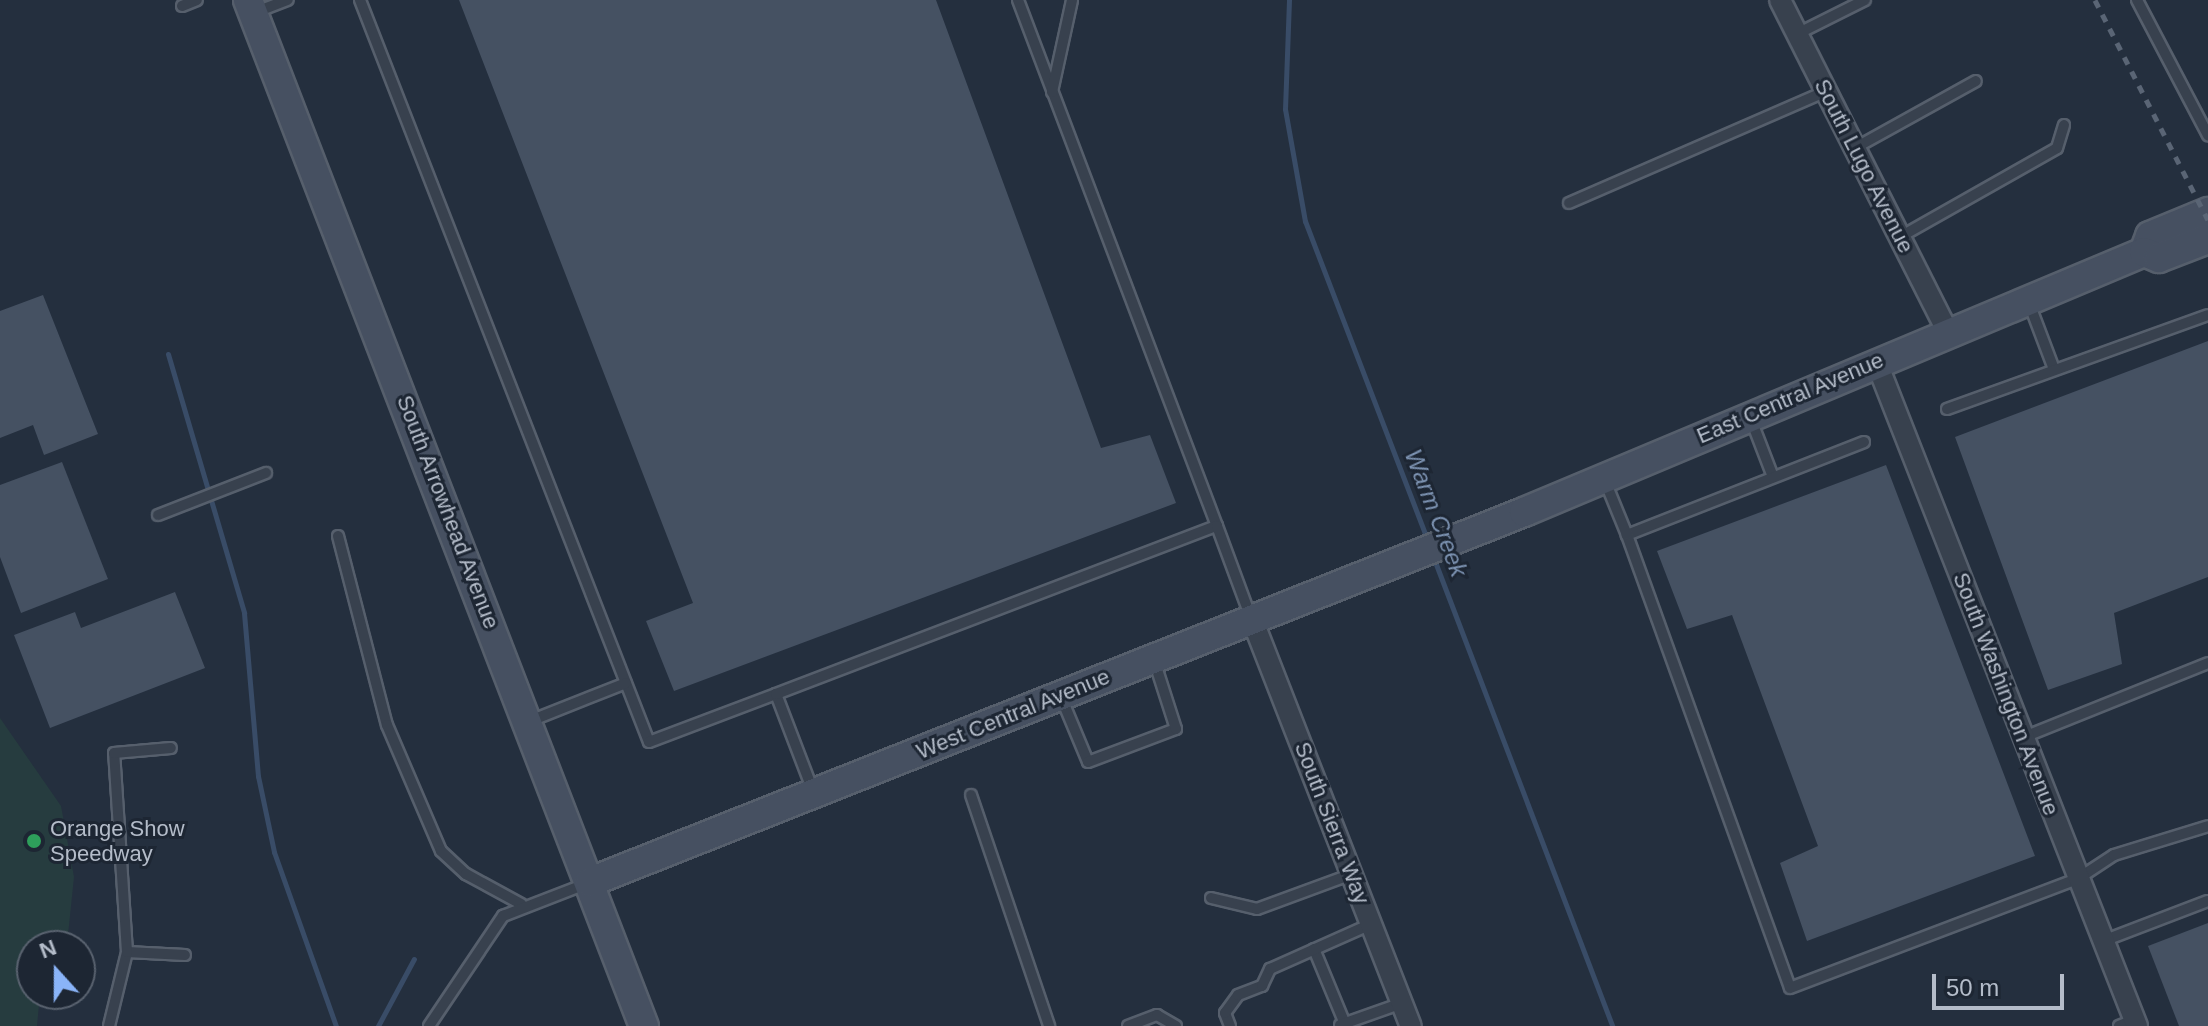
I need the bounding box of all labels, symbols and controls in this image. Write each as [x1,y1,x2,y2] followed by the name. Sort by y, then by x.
[1808,74,1920,258] street label: South Lugo Avenue
[1692,347,1888,449] street label: East Central Avenue
[391,390,505,634] street label: South Arrowhead Avenue
[1399,445,1473,581] water label: Warm Creek
[1947,568,2065,820] street label: South Washington Avenue
[912,663,1114,765] street label: West Central Avenue
[1289,738,1375,908] street label: South Sierra Way
[50,815,185,866] place label: Orange Show Speedway
[25,832,43,850] marker: Orange Show Speedway
[16,930,96,1010] north arrow
[36,934,60,964] text: N
[1936,958,2068,1008] scale bar
[1946,974,1999,1001] text: 50 m

